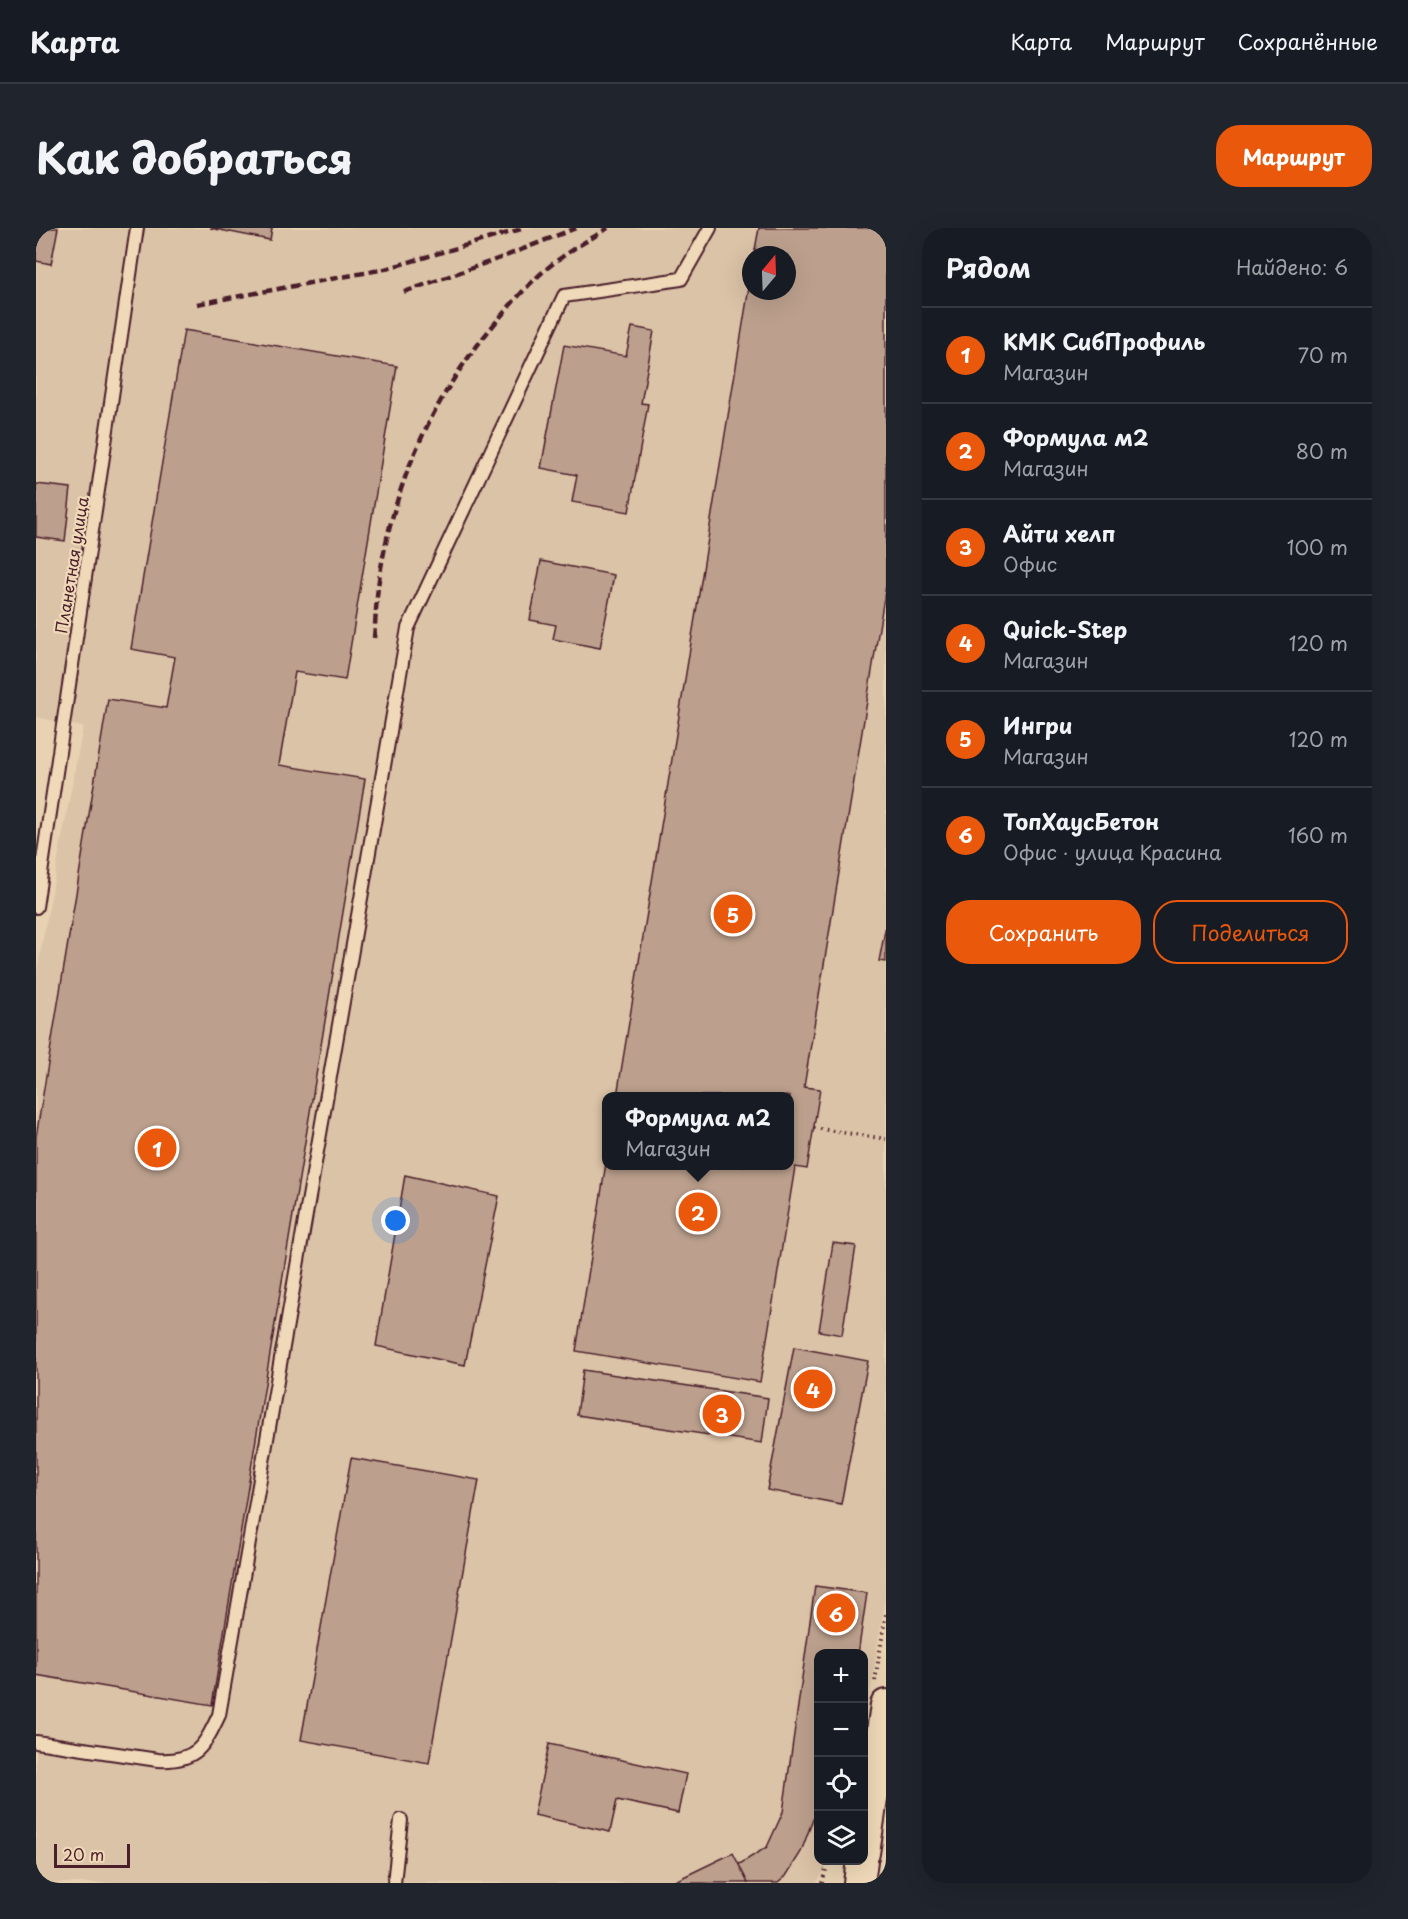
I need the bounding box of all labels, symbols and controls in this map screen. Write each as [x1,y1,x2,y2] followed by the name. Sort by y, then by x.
[30,20,120,63] text: Карта
[1011,25,1072,57] text: Карта
[1105,25,1205,57] text: Маршрут
[1238,25,1378,57] text: Сохранённые
[36,125,353,188] text: Как добраться
[1216,125,1372,187] button: Маршрут
[742,246,796,300] north arrow
[946,248,1031,287] text: Рядом
[1236,252,1348,282] text: Найдено: 6
[1003,324,1205,357] text: КМК СибПрофиль
[961,340,970,370] text: 1
[1298,340,1348,370] text: 70 m
[1003,357,1089,387] text: Магазин
[1003,420,1148,453] text: Формула м2
[958,436,973,466] text: 2
[1296,436,1348,466] text: 80 m
[1003,453,1089,483] text: Магазин
[48,495,94,635] street label: Планетная улица
[1003,516,1116,549] text: Айти хелп
[959,532,972,562] text: 3
[1287,532,1348,562] text: 100 m
[1003,549,1057,579] text: Офис
[1003,612,1127,645] text: Quick-Step
[959,628,972,658] text: 4
[1289,628,1348,658] text: 120 m
[1003,645,1089,675] text: Магазин
[1003,708,1072,741] text: Ингри
[959,724,972,754] text: 5
[1289,724,1348,754] text: 120 m
[1003,741,1089,771] text: Магазин
[1003,804,1159,837] text: ТопХаусБетон
[958,820,973,850] text: 6
[1288,820,1348,850] text: 160 m
[1003,837,1222,867] text: Офис · улица Красина
[714,892,752,936] pin: 5
[946,900,1141,964] button: Сохранить
[1153,900,1348,964] button: Поделиться
[602,1092,794,1170] popup
[625,1100,771,1133] text: Формула м2
[138,1126,176,1170] pin: 1
[625,1133,711,1163] text: Магазин
[678,1190,718,1234] pin: 2
[381,1206,410,1235] your location
[794,1366,832,1412] pin: 4
[702,1392,742,1436] pin: 3
[816,1590,856,1636] pin: 6
[814,1649,868,1865] map controls
[814,1649,868,1703] button: +
[814,1703,868,1757] button: −
[814,1757,868,1811] button: locate
[814,1811,868,1865] button: layers
[54,1841,130,1868] scale bar
[63,1842,104,1866] text: 20 m

